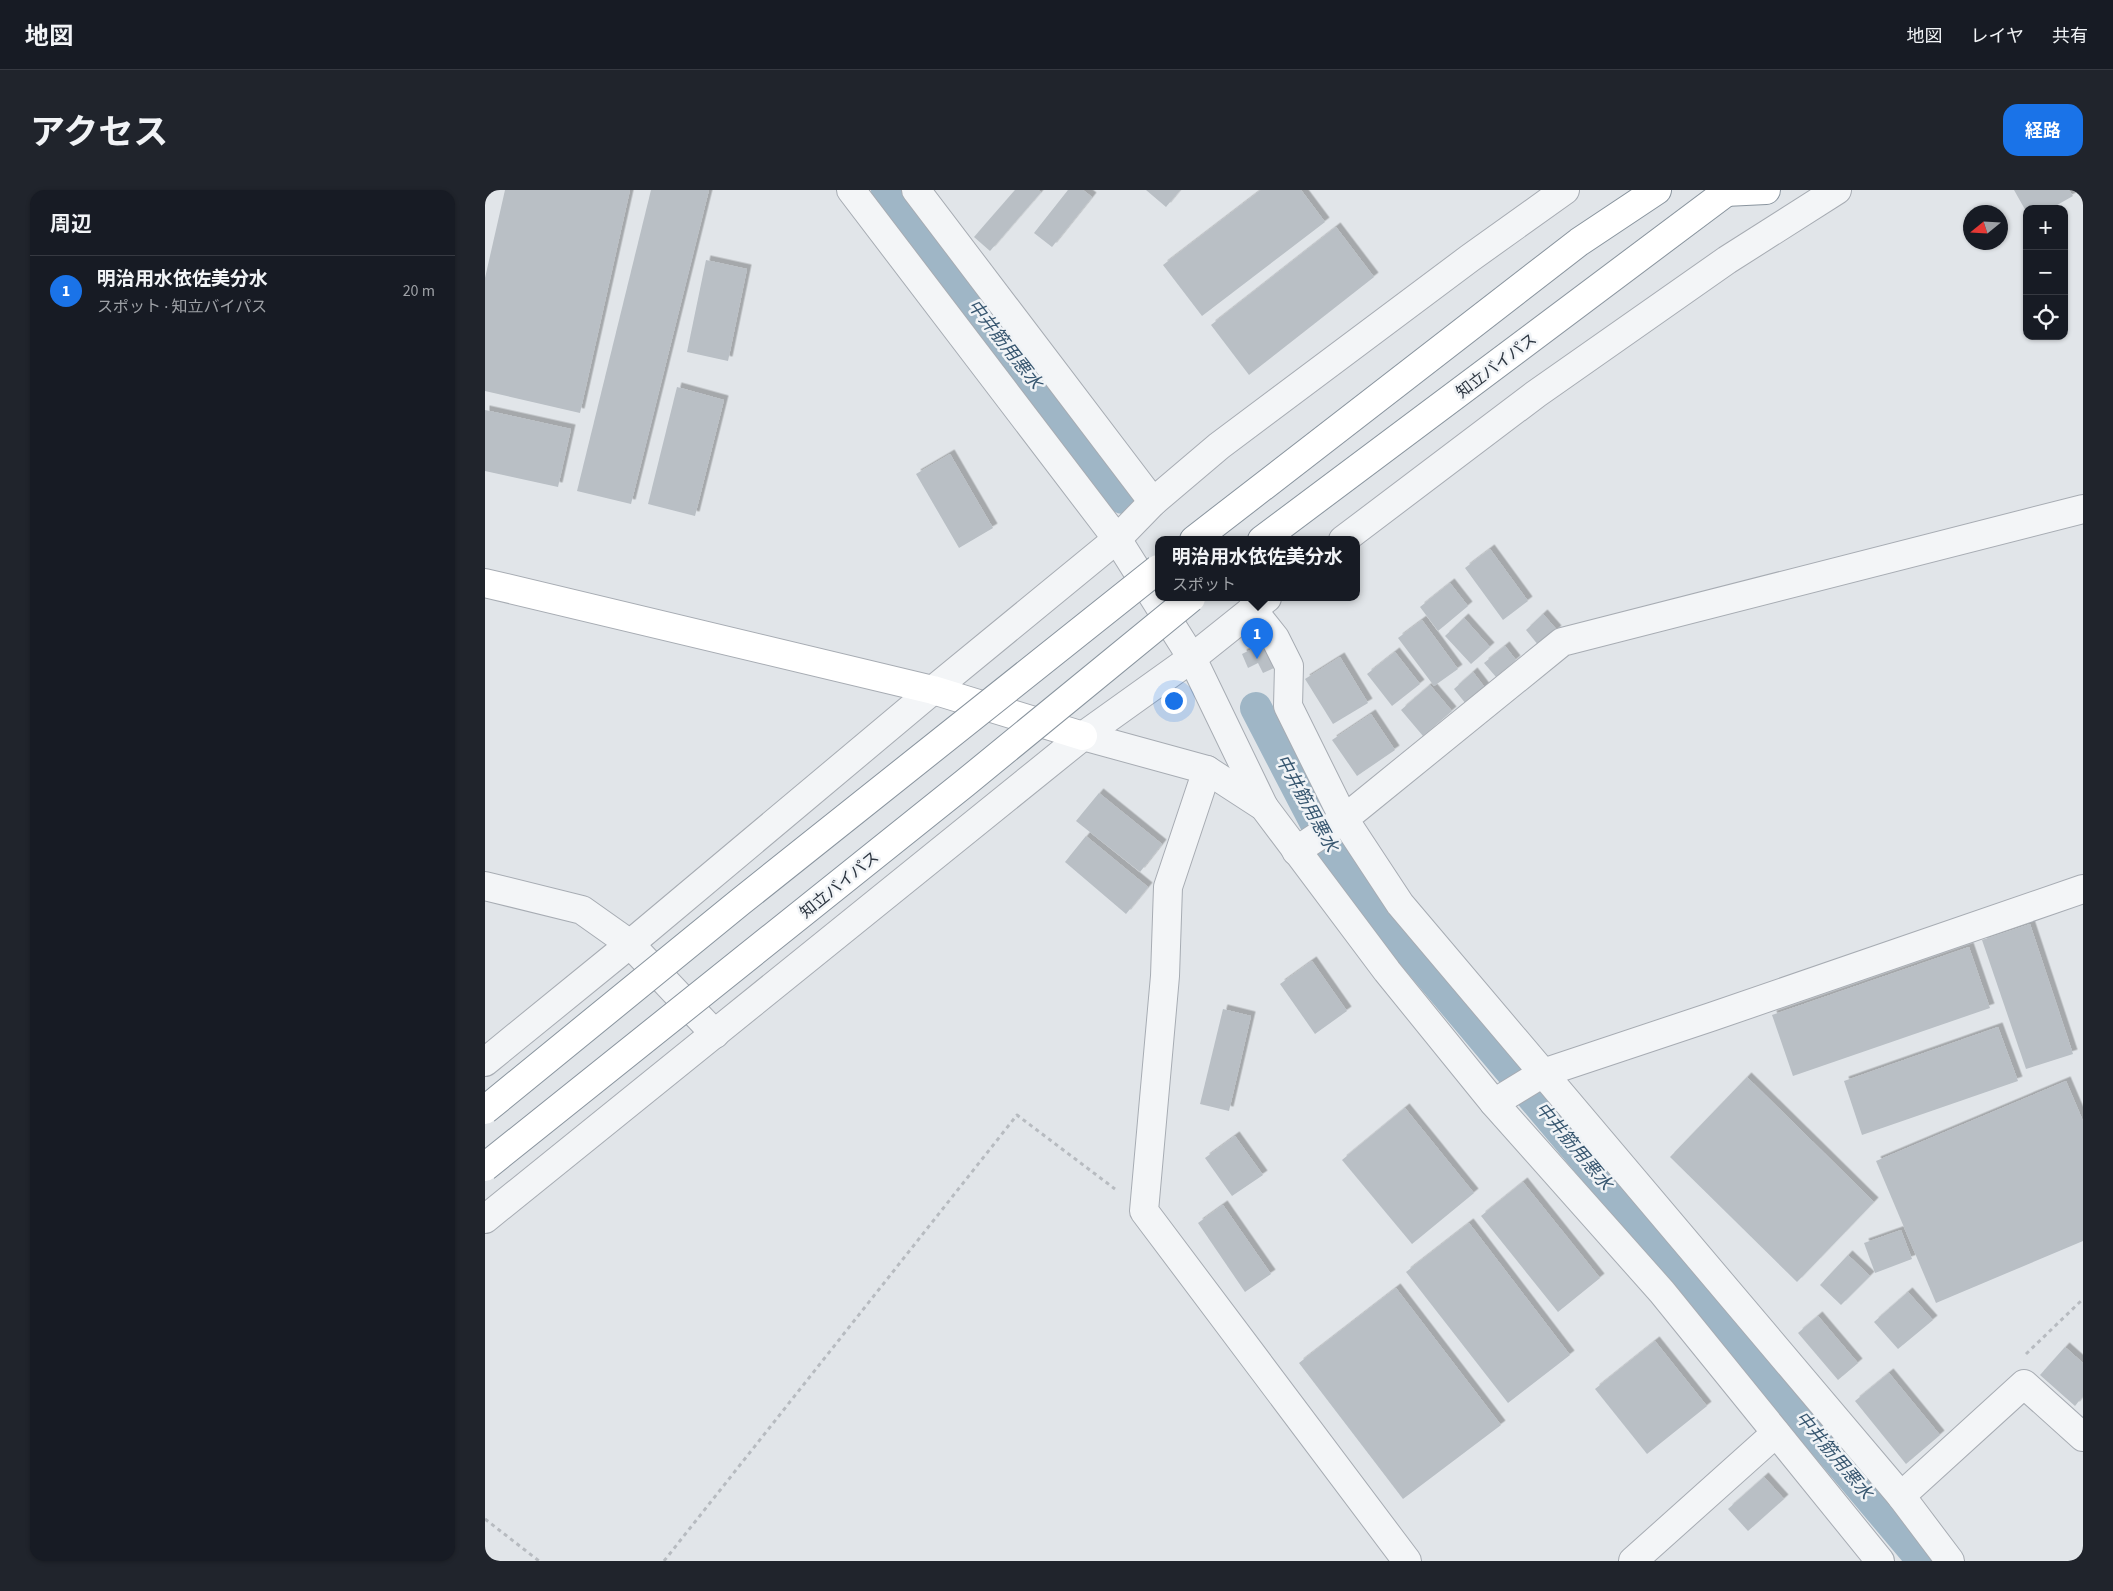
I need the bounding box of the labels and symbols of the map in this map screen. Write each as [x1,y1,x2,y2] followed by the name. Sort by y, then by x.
[1963,205,2008,250] north arrow
[962,294,1049,396] water label: 中井筋用悪水
[1452,328,1541,403] street label: 知立バイパス
[1241,618,1273,659] pin: 1
[1161,688,1187,714] your location
[1269,750,1345,858] water label: 中井筋用悪水
[796,846,884,923] street label: 知立バイパス
[1529,1097,1619,1197] water label: 中井筋用悪水
[1789,1406,1879,1506] water label: 中井筋用悪水

